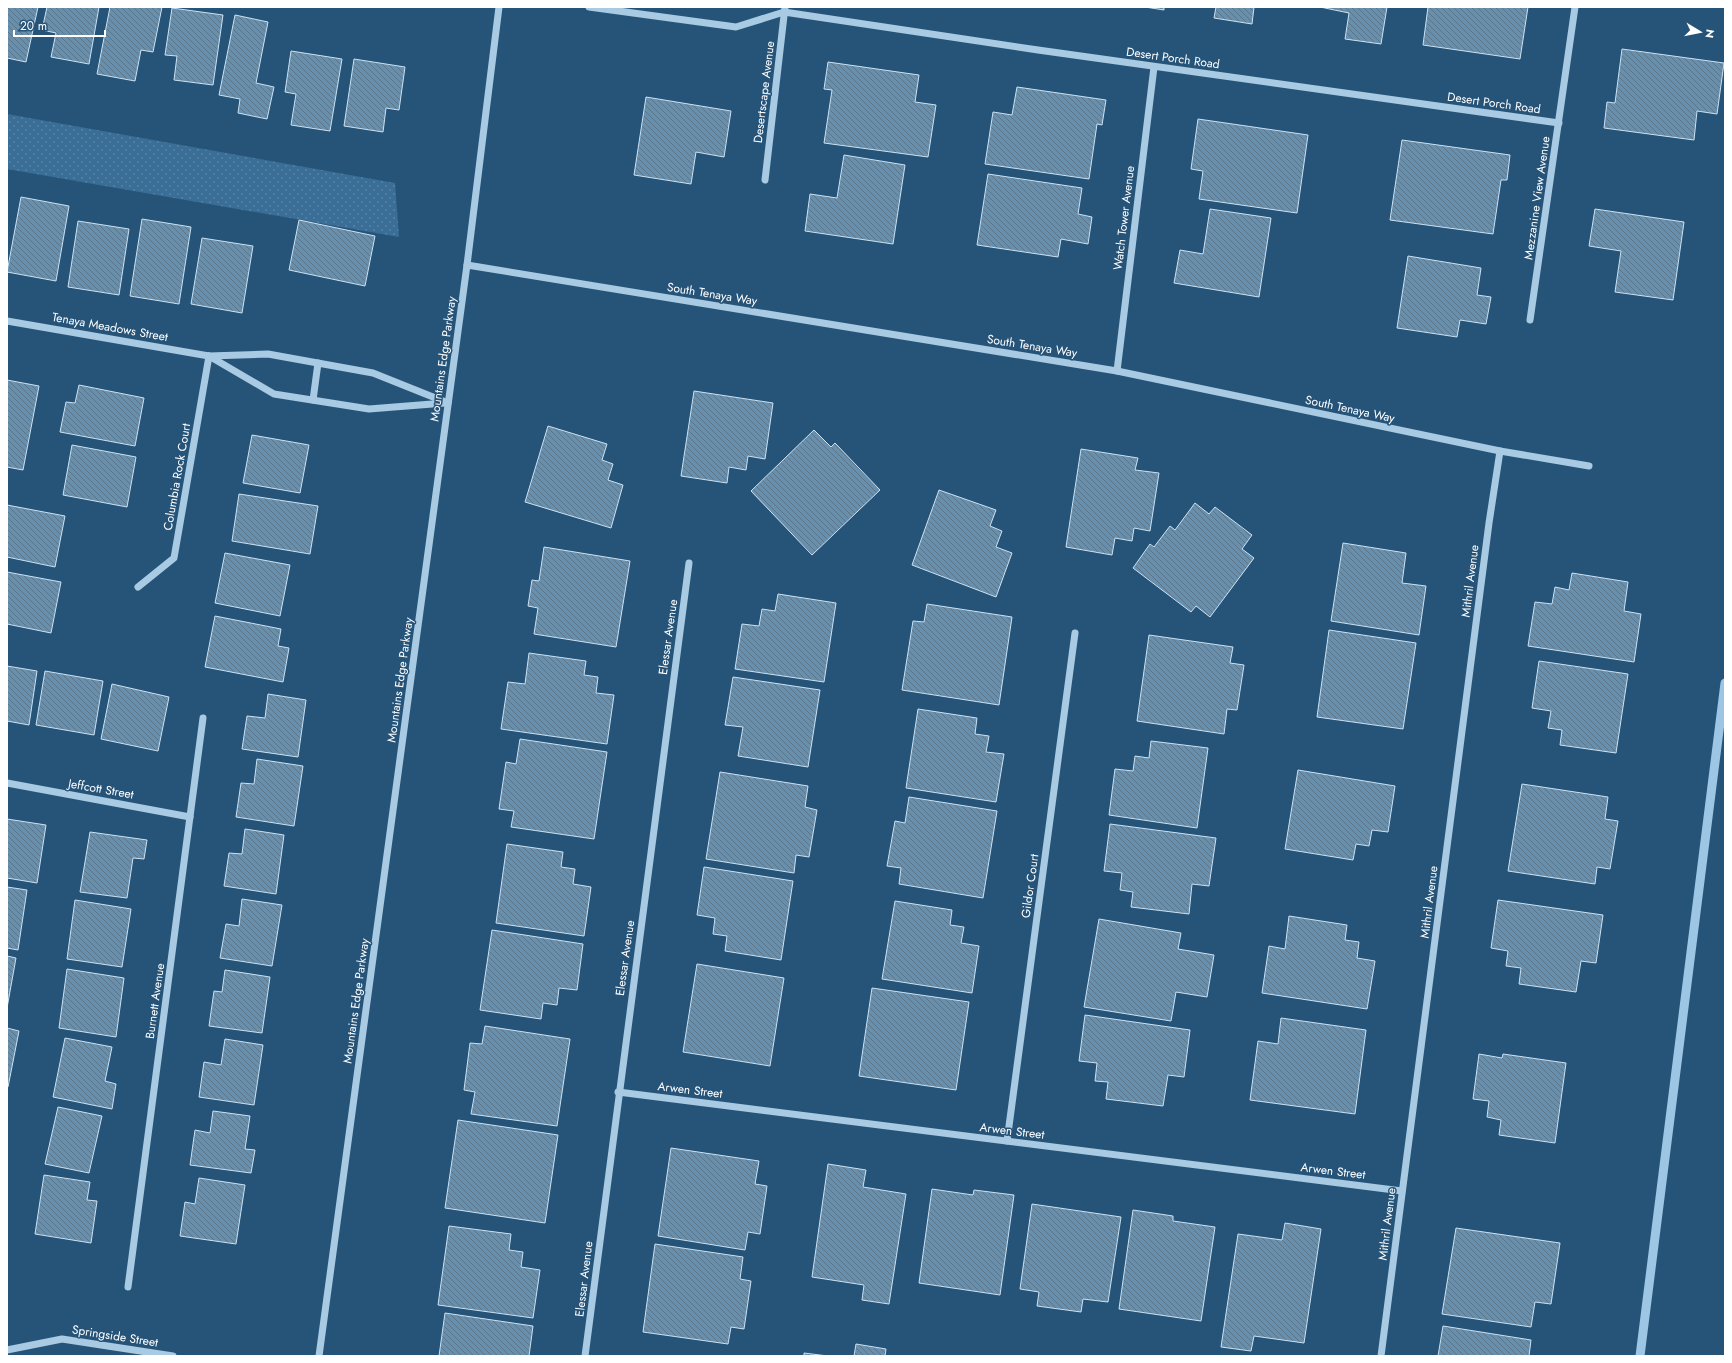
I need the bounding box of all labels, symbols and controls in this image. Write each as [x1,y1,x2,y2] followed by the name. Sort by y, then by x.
[14,12,105,38] scale bar
[1680,12,1720,52] north arrow
[20,17,47,35] text: 20 m
[1701,28,1718,39] text: N
[749,40,779,144] street label: Desertscape Avenue
[1125,43,1221,73] street label: Desert Porch Road
[1446,88,1542,118] street label: Desert Porch Road
[1519,135,1555,261] street label: Mezzanine View Avenue
[1109,165,1139,271] street label: Watch Tower Avenue
[666,278,759,310] street label: South Tenaya Way
[425,295,461,423] street label: Mountains Edge Parkway
[51,308,169,346] street label: Tenaya Meadows Street
[986,330,1079,362] street label: South Tenaya Way
[1304,391,1397,427] street label: South Tenaya Way
[159,422,195,532] street label: Columbia Rock Court
[1457,544,1483,618] street label: Mithril Avenue
[654,598,682,676] street label: Elessar Avenue
[382,616,418,744] street label: Mountains Edge Parkway
[65,774,135,804] street label: Jeffcott Street
[1017,853,1043,919] street label: Gildor Court
[1416,865,1442,939] street label: Mithril Avenue
[611,919,639,997] street label: Elessar Avenue
[338,937,374,1065] street label: Mountains Edge Parkway
[141,962,169,1040] street label: Burnett Avenue
[657,1077,724,1103] street label: Arwen Street
[979,1118,1046,1144] street label: Arwen Street
[1300,1158,1367,1184] street label: Arwen Street
[1374,1187,1400,1261] street label: Mithril Avenue
[570,1240,598,1318] street label: Elessar Avenue
[71,1320,159,1352] street label: Springside Street

